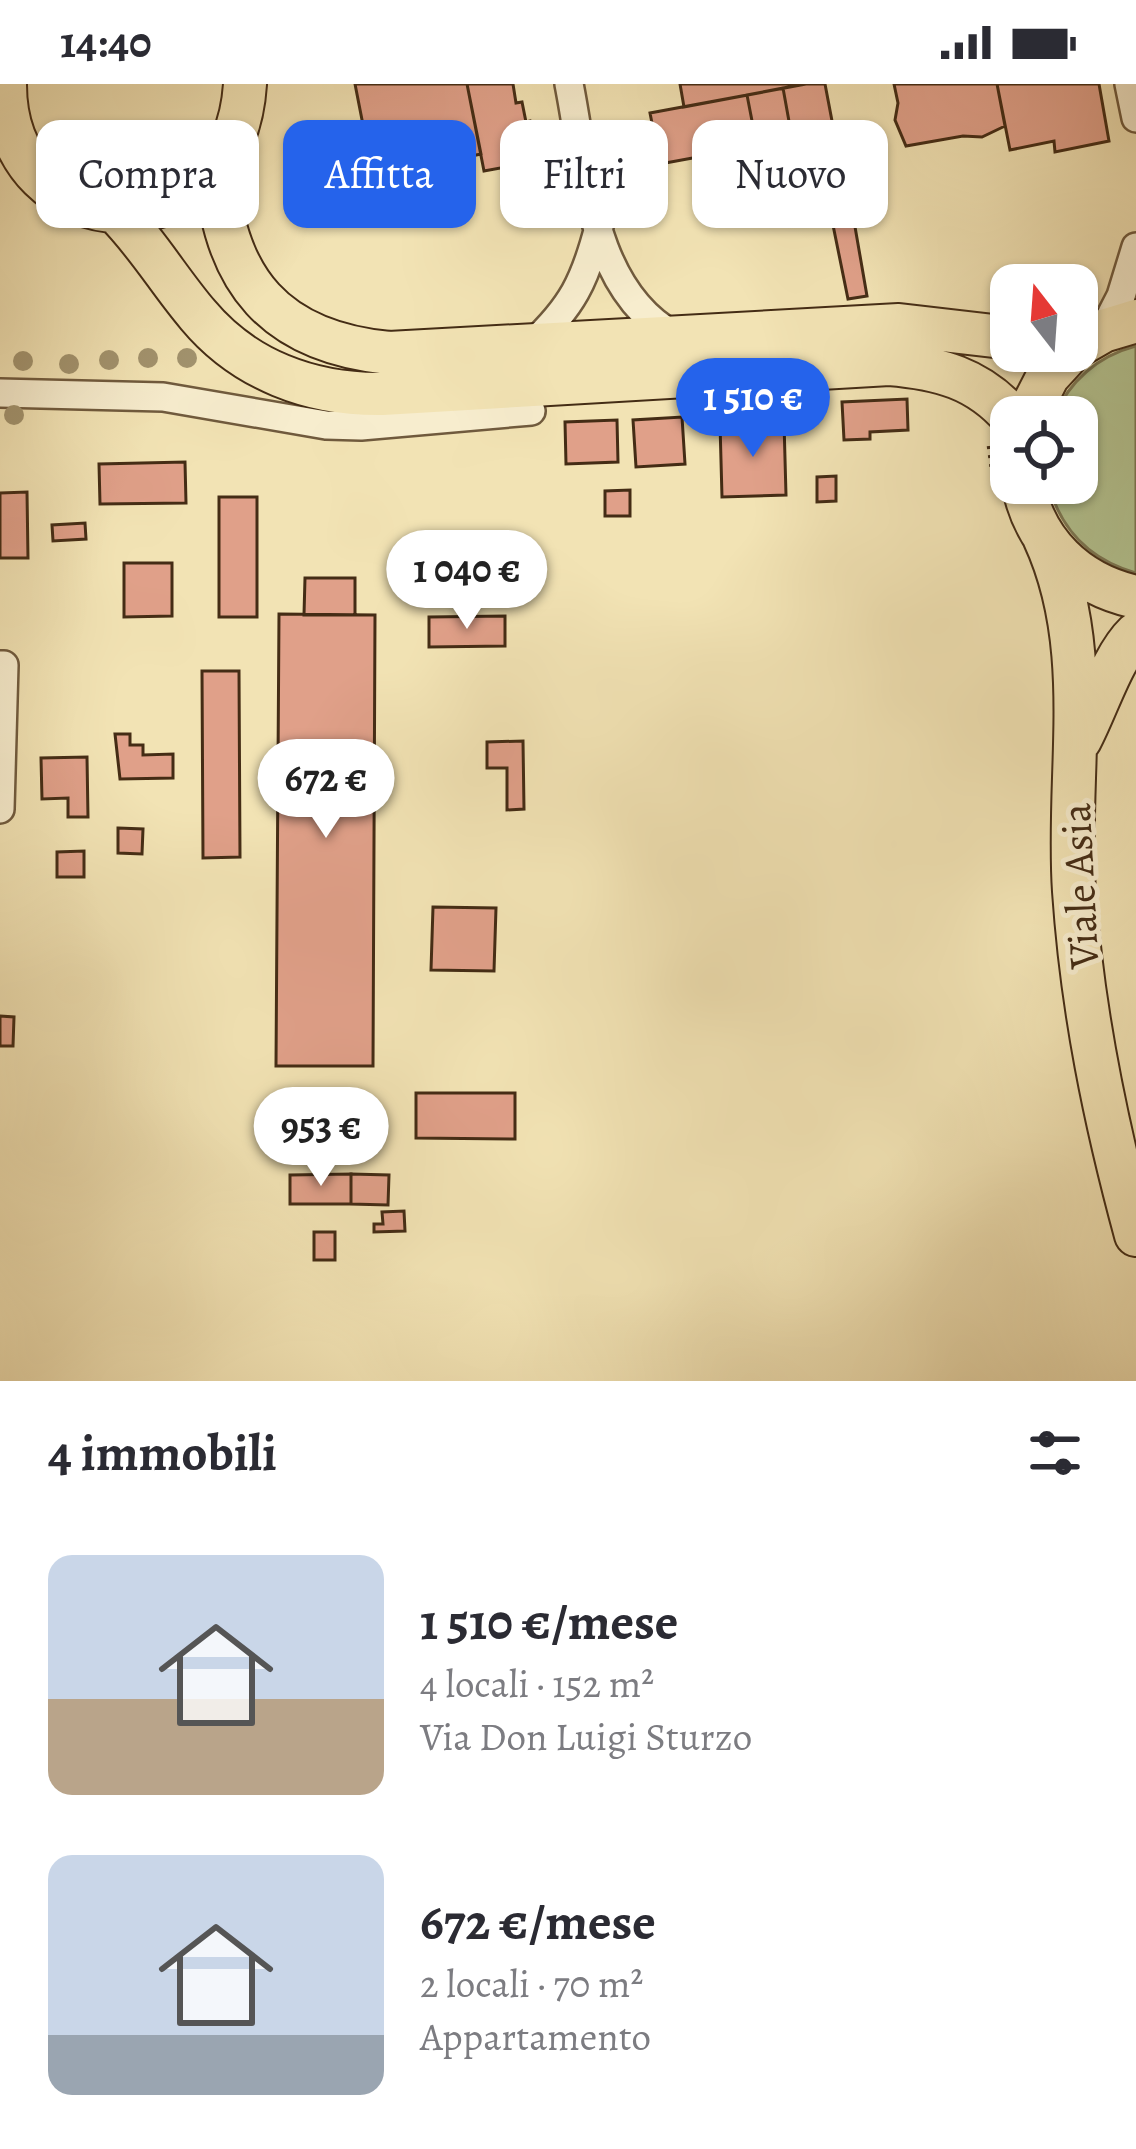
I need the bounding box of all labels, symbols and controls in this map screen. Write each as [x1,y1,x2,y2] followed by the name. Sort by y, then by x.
[60,11,152,73] text: 14:40
[36,120,259,228] chip: Compra
[283,120,476,228] chip: Affitta
[500,120,668,228] chip: Filtri
[692,120,888,228] chip: Nuovo
[990,264,1098,372] north arrow
[990,264,1098,504] map controls
[642,358,864,460] pin: 1 510 €
[703,370,803,423] text: 1 510 €
[990,396,1098,504] button: locate
[356,530,578,632] pin: 1 040 €
[413,542,521,595] text: 1 040 €
[242,739,410,841] pin: 672 €
[285,751,367,804] text: 672 €
[1047,801,1112,971] street label: Viale Asia
[237,1087,405,1189] pin: 953 €
[281,1099,361,1152] text: 953 €
[48,1418,277,1488] text: 4 immobili
[1022,1420,1088,1486] icon: filters
[420,1587,678,1657] text: 1 510 €/mese
[144,1603,288,1747] icon: home
[420,1657,654,1710] text: 4 locali · 152 m²
[420,1710,752,1763] text: Via Don Luigi Sturzo
[420,1887,656,1957] text: 672 €/mese
[144,1903,288,2047] icon: home
[420,1957,643,2010] text: 2 locali · 70 m²
[420,2010,651,2063] text: Appartamento

